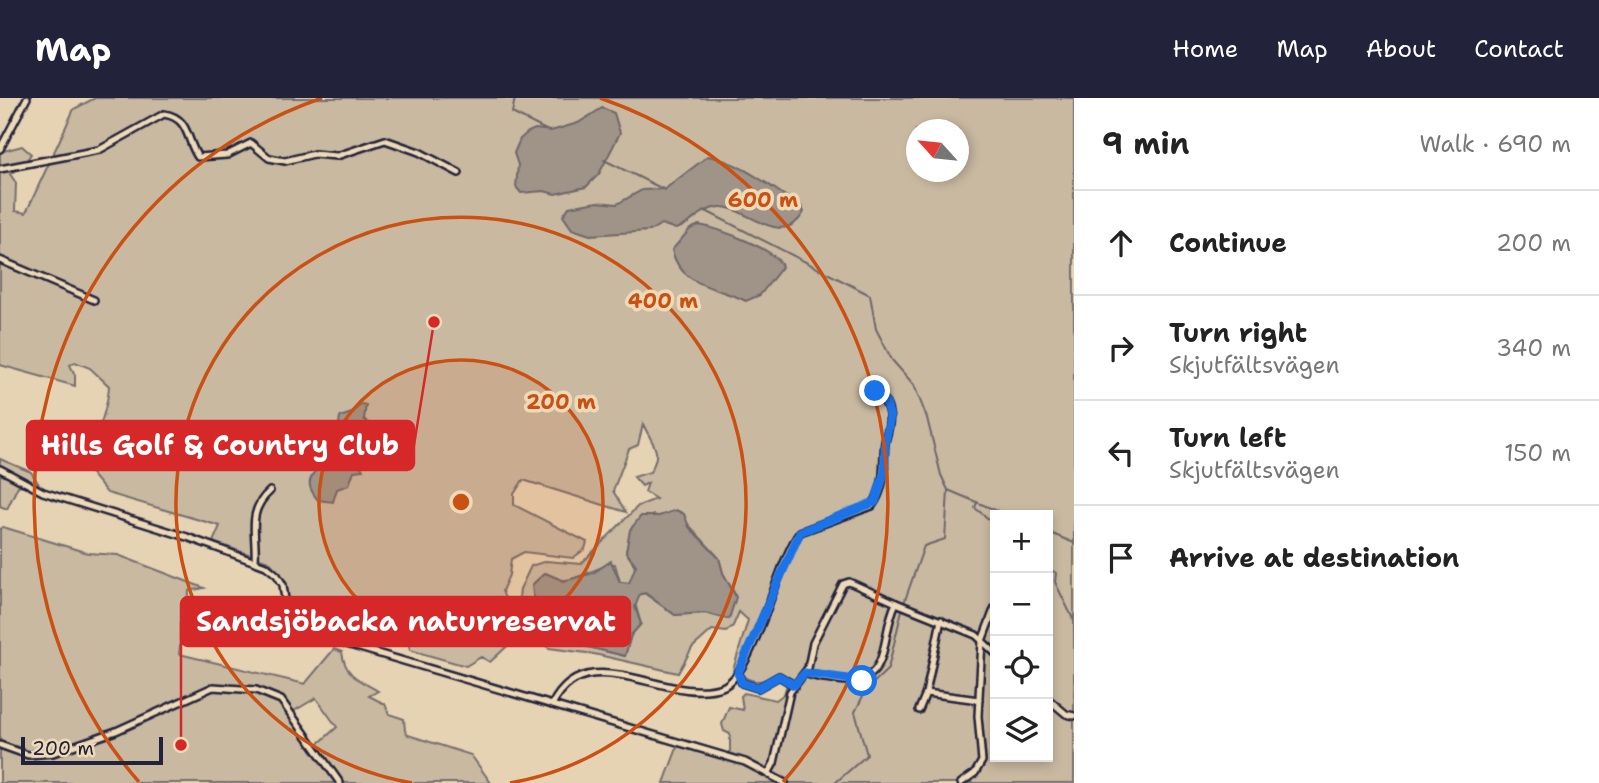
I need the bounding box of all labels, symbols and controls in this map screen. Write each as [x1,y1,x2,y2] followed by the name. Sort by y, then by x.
[35,27,111,72] text: Map
[1172,33,1238,65] text: Home
[1276,33,1328,65] text: Map
[1366,33,1436,65] text: About
[1474,33,1564,65] text: Contact
[906,119,969,182] north arrow
[1102,123,1189,164] text: 9 min
[1419,129,1571,159] text: Walk · 690 m
[728,186,798,214] text: 600 m
[1102,224,1140,262] icon: ahead
[1169,225,1287,260] text: Continue
[1496,228,1571,258] text: 200 m
[628,287,698,315] text: 400 m
[1169,315,1307,350] text: Turn right
[1102,329,1140,367] icon: right
[1496,333,1571,363] text: 340 m
[1169,350,1340,380] text: Skjutfältsvägen
[859,375,890,406] route end
[526,388,596,416] text: 200 m
[1169,420,1286,455] text: Turn left
[27,421,414,470] callout: Hills Golf & Country Club
[41,426,399,464] text: Hills Golf & Country Club
[1102,434,1140,472] icon: left
[1504,438,1571,468] text: 150 m
[1169,455,1340,485] text: Skjutfältsvägen
[449,490,473,514] centre of rings
[990,510,1053,762] map controls
[990,510,1053,573] button: +
[1102,539,1140,577] icon: arrive
[1169,540,1459,575] text: Arrive at destination
[990,573,1053,636] button: −
[181,597,630,646] callout: Sandsjöbacka naturreservat
[196,602,616,640] text: Sandsjöbacka naturreservat
[990,636,1053,699] button: locate
[846,665,877,696] route start
[990,699,1053,762] button: layers
[21,734,163,766] scale bar
[32,736,94,761] text: 200 m

